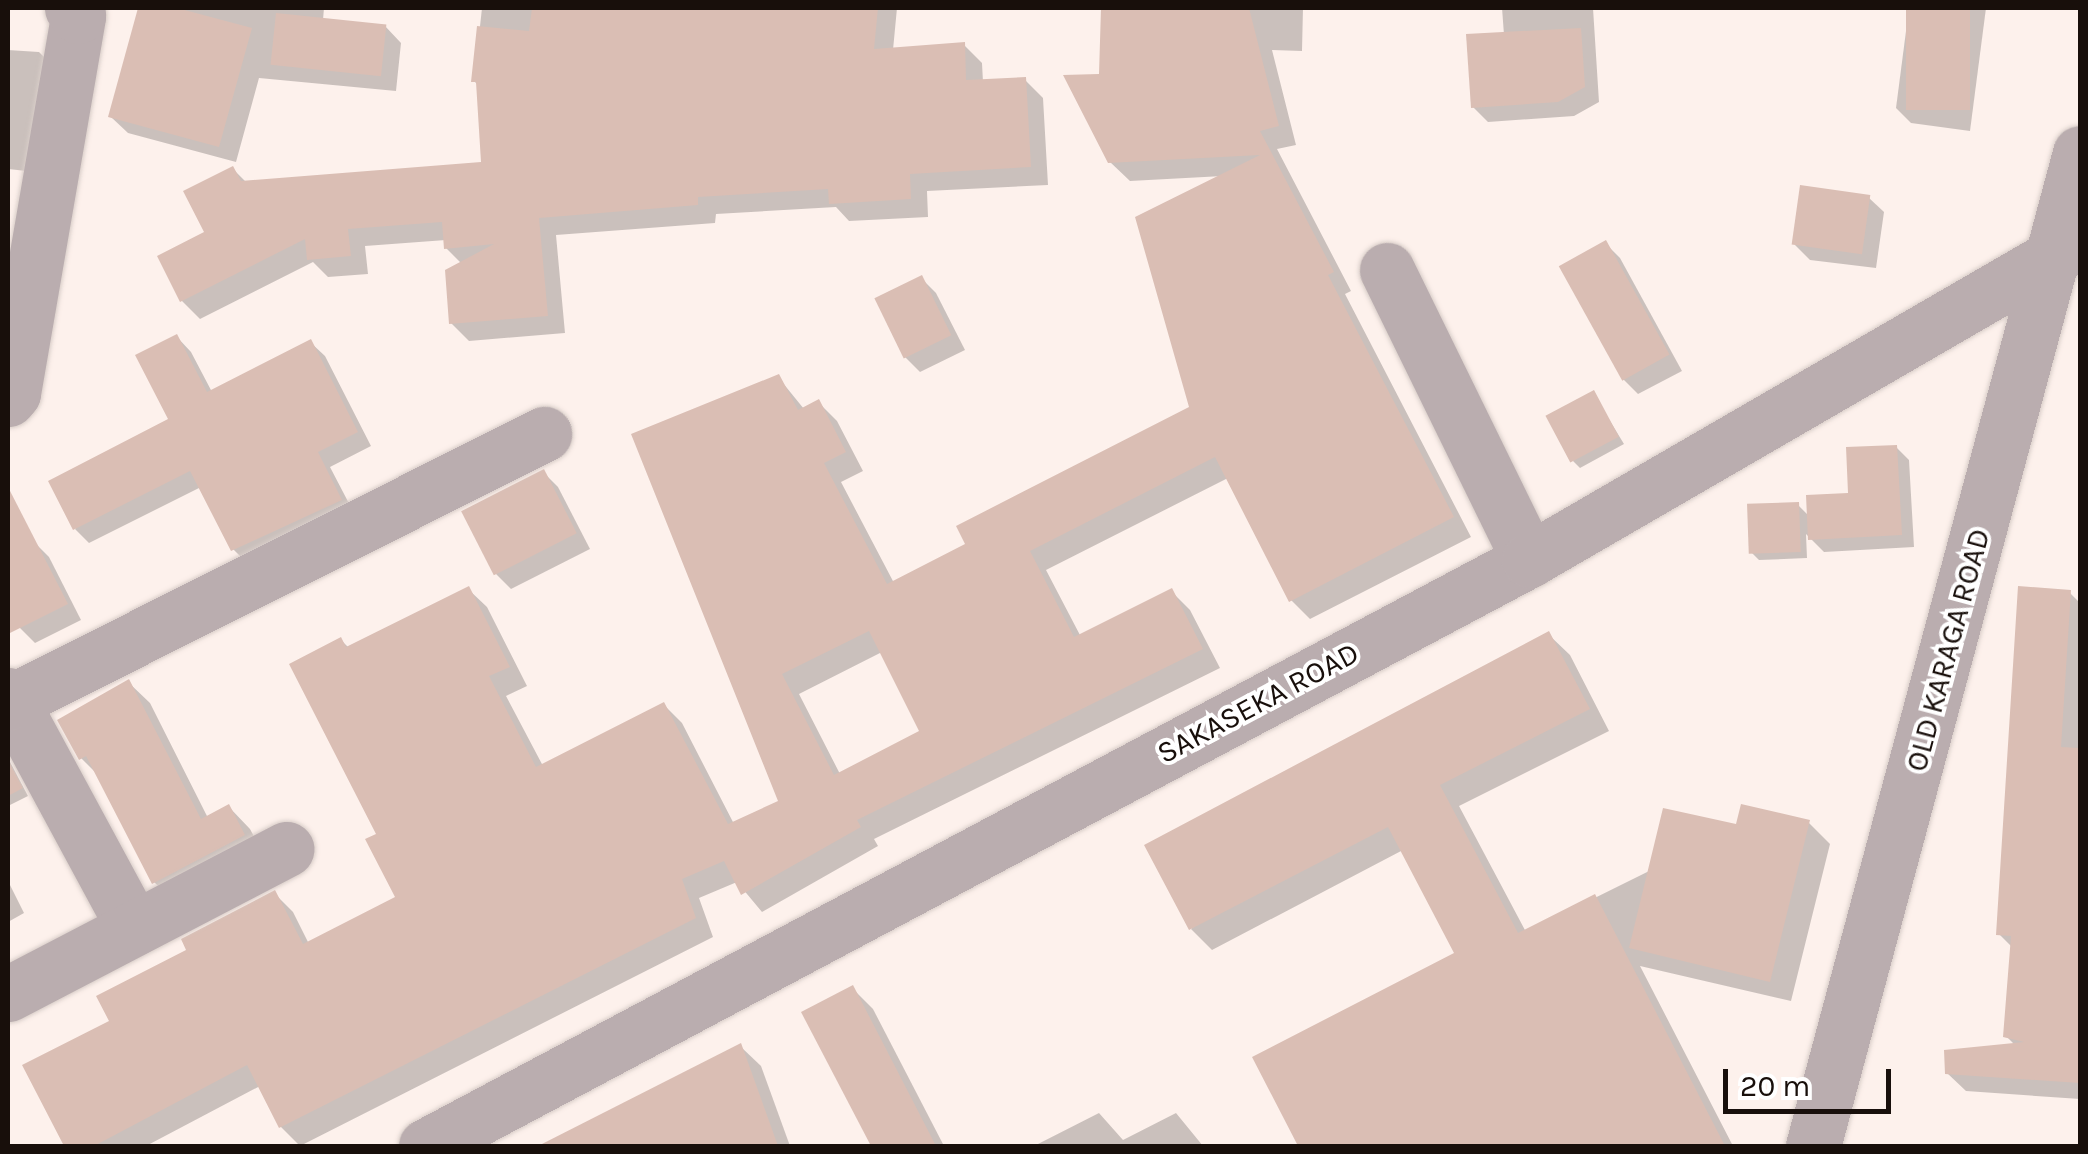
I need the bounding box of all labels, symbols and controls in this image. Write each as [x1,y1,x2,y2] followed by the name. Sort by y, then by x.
[1898,525,1998,775] street label: OLD KARAGA ROAD
[1151,635,1365,771] street label: SAKASEKA ROAD
[1728,1049,1896,1111] scale bar
[1740,1068,1810,1104] text: 20 m

